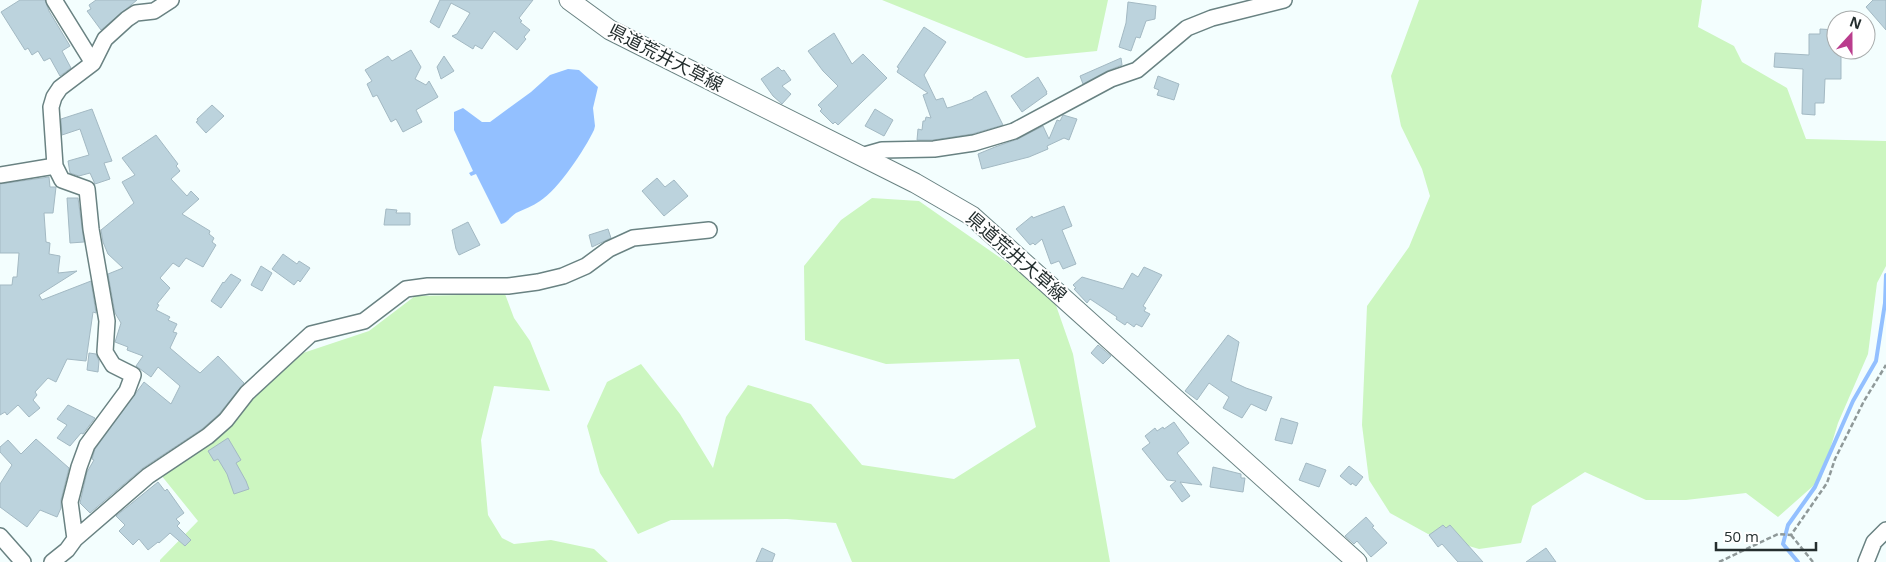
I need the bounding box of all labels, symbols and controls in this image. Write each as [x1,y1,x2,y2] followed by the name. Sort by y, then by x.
[1826,10,1876,60] north arrow
[1847,11,1865,33] text: N
[604,18,728,96] street label: 県道荒井大草線
[962,206,1072,306] street label: 県道荒井大草線
[1716,520,1816,552] scale bar
[1724,526,1759,546] text: 50 m

